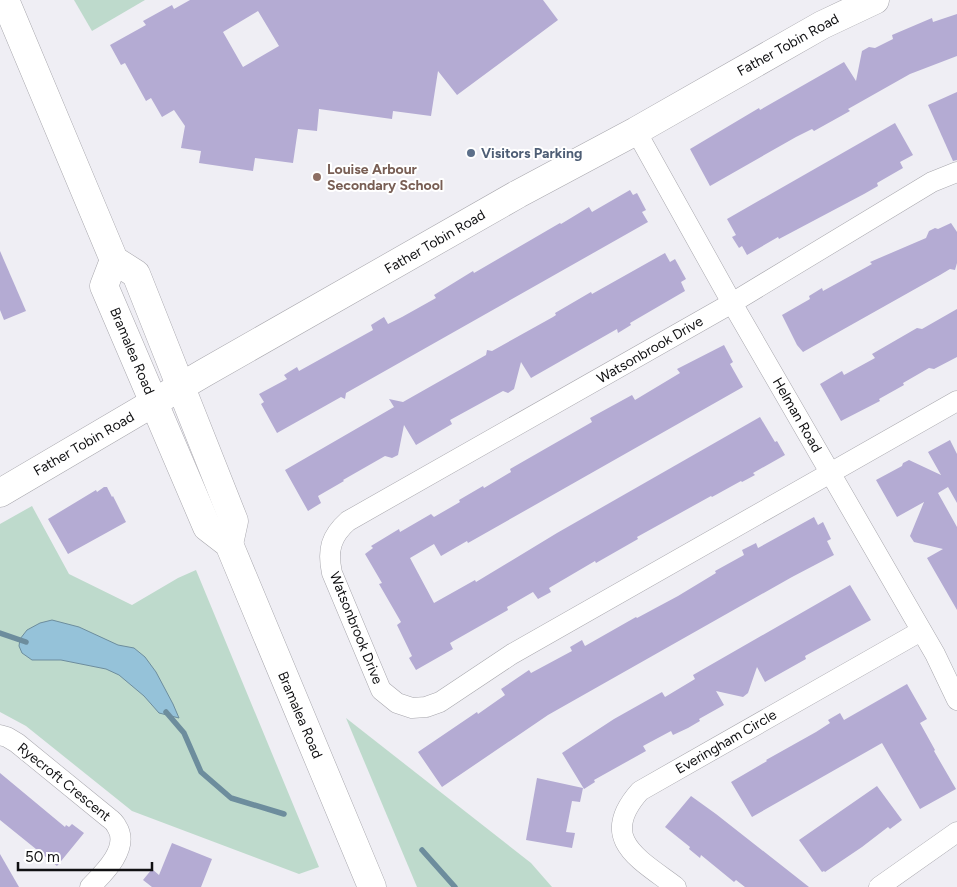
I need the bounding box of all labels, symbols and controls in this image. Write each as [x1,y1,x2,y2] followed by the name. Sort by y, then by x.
[734,10,842,80] street label: Father Tobin Road
[481,145,582,162] place label: Visitors Parking
[465,147,477,159] marker: Visitors Parking
[327,161,443,194] place label: Louise Arbour Secondary School
[311,171,323,183] marker: Louise Arbour Secondary School
[382,206,488,278] street label: Father Tobin Road
[106,305,158,397] street label: Bramalea Road
[594,313,706,387] street label: Watsonbrook Drive
[769,374,825,456] street label: Helman Road
[31,408,137,480] street label: Father Tobin Road
[326,569,386,687] street label: Watsonbrook Drive
[274,669,326,761] street label: Bramalea Road
[672,706,780,778] street label: Everingham Circle
[14,739,114,825] street label: Ryecroft Crescent
[18,840,151,872] scale bar
[25,848,60,866] text: 50 m

